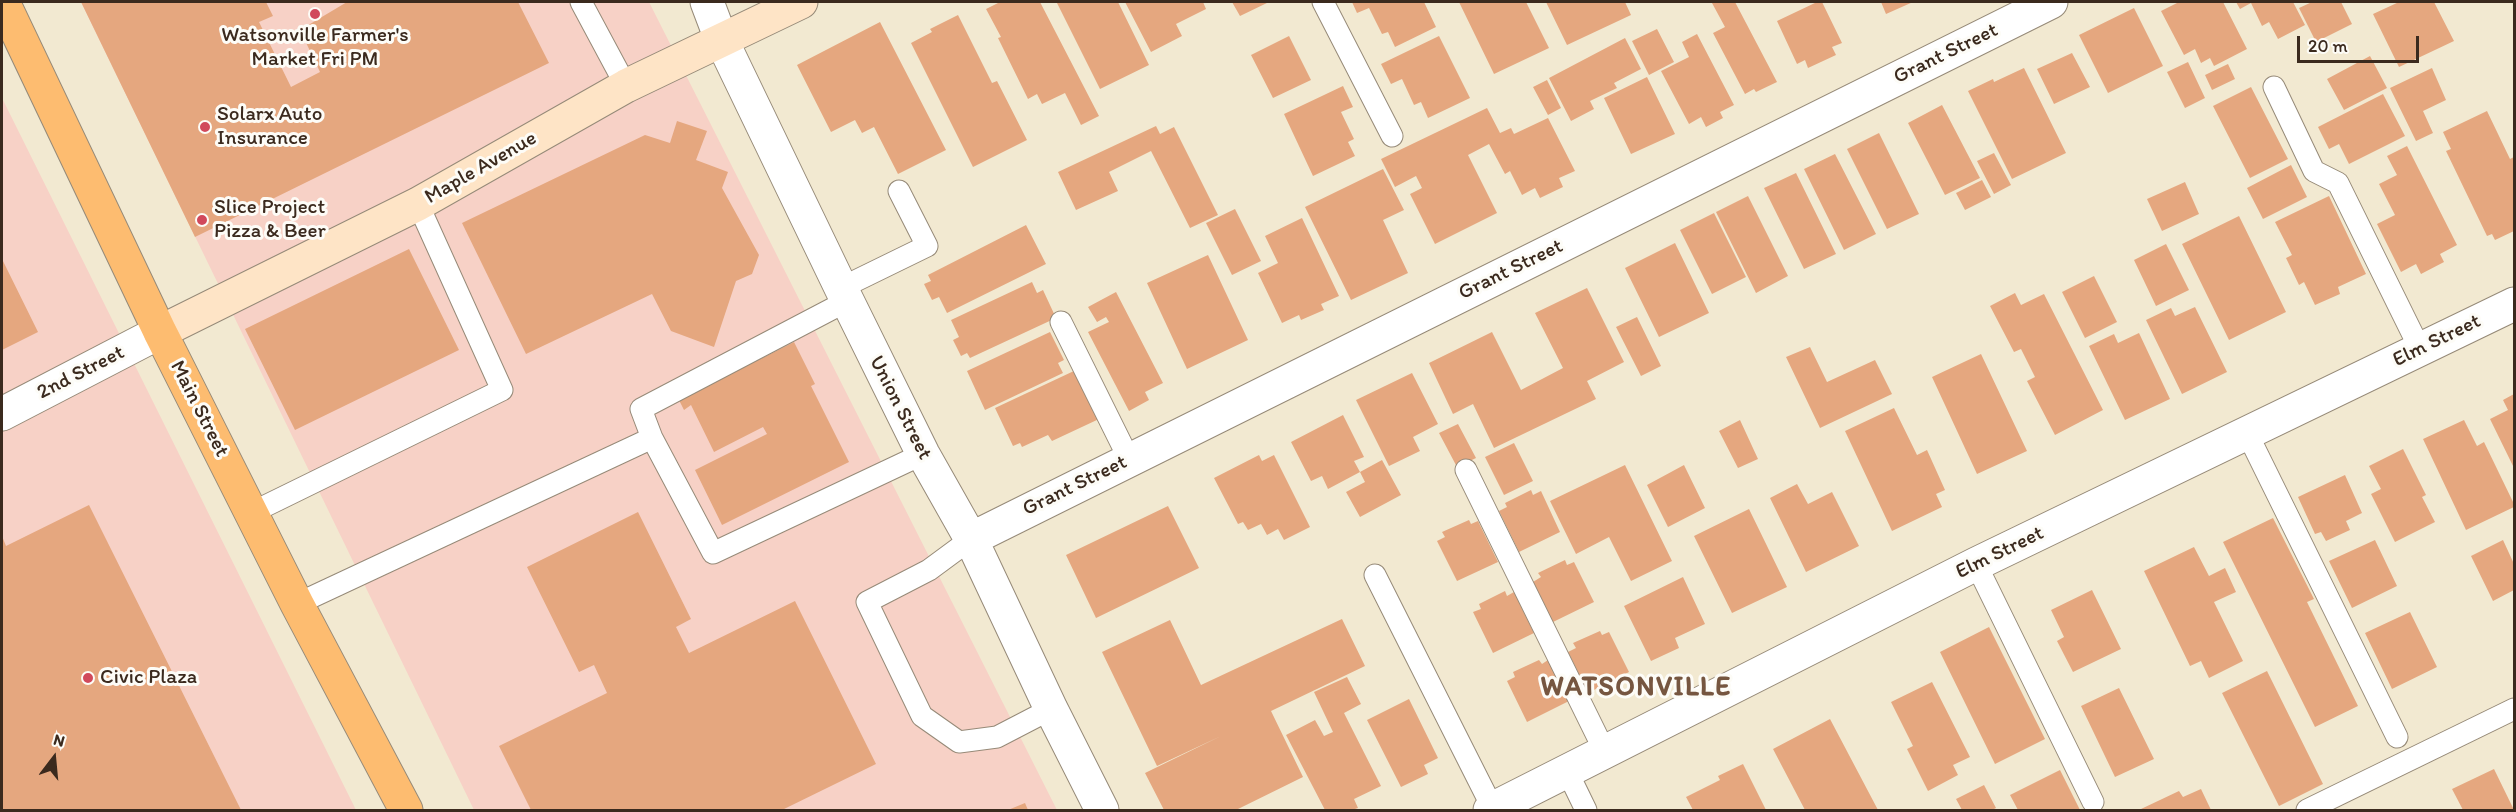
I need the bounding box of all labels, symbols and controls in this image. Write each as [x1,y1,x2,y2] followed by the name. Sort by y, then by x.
[308,7,322,21] marker: Watsonville Farmer's Market Fri PM
[1890,18,2002,90] street label: Grant Street
[221,23,409,73] place label: Watsonville Farmer's Market Fri PM
[2300,24,2422,62] scale bar
[2308,35,2348,57] text: 20 m
[217,102,322,152] place label: Solarx Auto Insurance
[198,120,212,134] marker: Solarx Auto Insurance
[421,126,541,210] street label: Maple Avenue
[214,195,326,245] place label: Slice Project Pizza & Beer
[195,213,209,227] marker: Slice Project Pizza & Beer
[1455,234,1567,306] street label: Grant Street
[2389,309,2485,373] street label: Elm Street
[33,340,129,406] street label: 2nd Street
[863,352,937,464] street label: Union Street
[164,357,234,461] street label: Main Street
[1019,450,1131,522] street label: Grant Street
[1952,521,2048,585] street label: Elm Street
[100,665,197,691] place label: Civic Plaza
[81,671,95,685] marker: Civic Plaza
[1540,672,1732,704] district label: WATSONVILLE
[24,728,84,788] north arrow
[51,730,67,751] text: N

